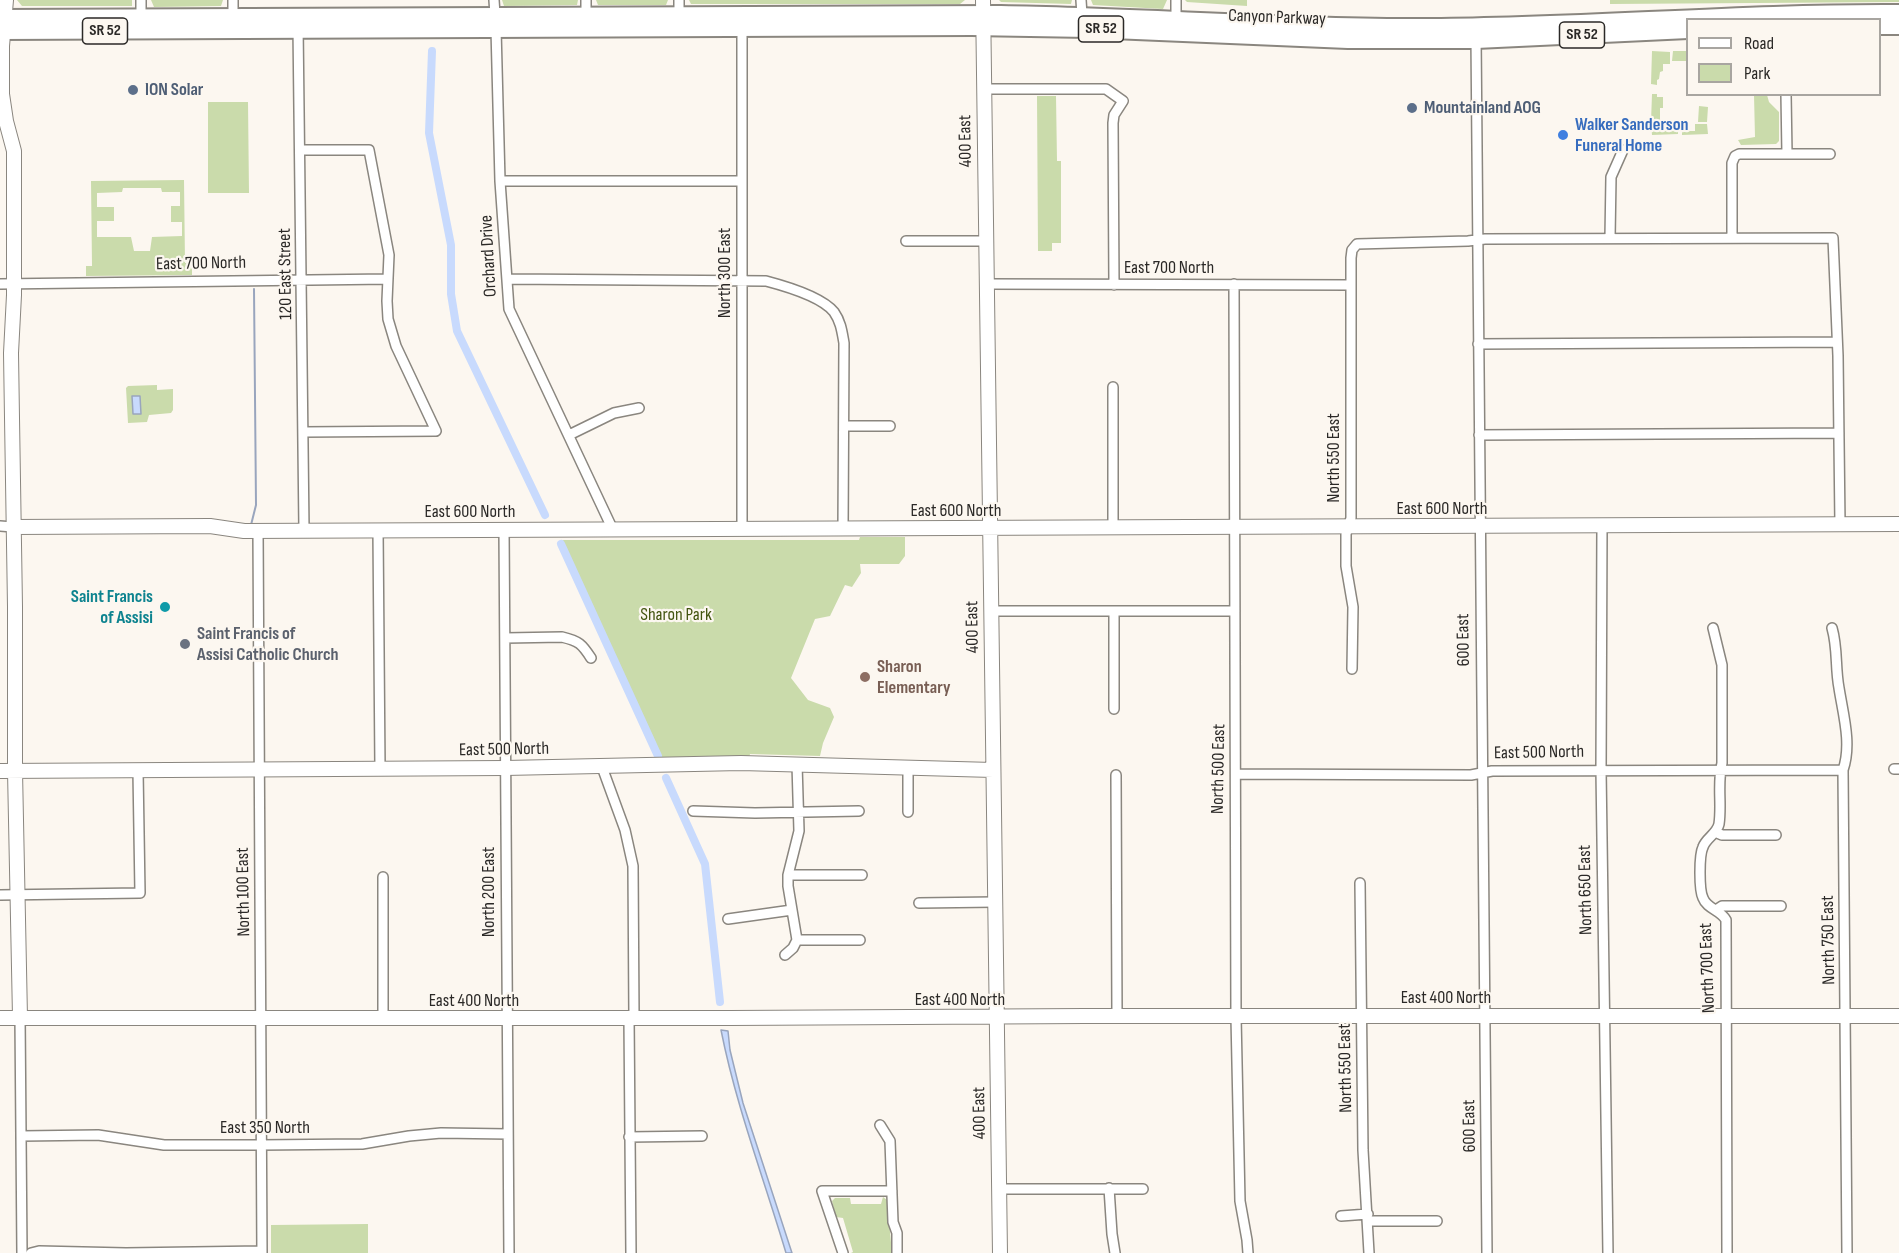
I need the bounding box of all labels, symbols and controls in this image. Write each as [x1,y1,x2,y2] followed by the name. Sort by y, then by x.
[1228,5,1326,31] street label: Canyon Parkway
[1078,16,1124,42] road number: SR 52
[82,18,128,44] road number: SR 52
[1686,18,1881,96] legend
[1560,22,1604,48] road number: SR 52
[1744,33,1774,54] text: Road
[1744,63,1770,84] text: Park
[145,79,203,101] place label: ION Solar
[126,83,140,97] marker: ION Solar
[1424,97,1541,119] place label: Mountainland AOG
[1405,101,1419,115] marker: Mountainland AOG
[1575,114,1689,156] place label: Walker Sanderson Funeral Home
[955,115,977,167] street label: 400 East
[1556,128,1570,142] marker: Walker Sanderson Funeral Home
[476,214,502,298] street label: Orchard Drive
[274,228,298,320] street label: 120 East Street
[714,228,736,318] street label: North 300 East
[156,252,246,276] street label: East 700 North
[1124,257,1214,279] street label: East 700 North
[1323,413,1345,503] street label: North 550 East
[1397,498,1487,520] street label: East 600 North
[911,500,1001,522] street label: East 600 North
[425,501,515,523] street label: East 600 North
[71,586,153,628] place label: Saint Francis of Assisi
[158,600,172,614] marker: Saint Francis of Assisi
[962,601,984,653] street label: 400 East
[640,604,712,626] park label: Sharon Park
[1453,613,1475,667] street label: 600 East
[197,623,339,666] place label: Saint Francis of Assisi Catholic Church
[178,637,192,651] marker: Saint Francis of Assisi Catholic Church
[877,656,950,698] place label: Sharon Elementary
[858,670,872,684] marker: Sharon Elementary
[1207,724,1231,814] street label: North 500 East
[459,738,549,762] street label: East 500 North
[1494,741,1584,765] street label: East 500 North
[1574,845,1598,935] street label: North 650 East
[232,847,256,937] street label: North 100 East
[478,847,500,937] street label: North 200 East
[1817,895,1841,985] street label: North 750 East
[1696,923,1720,1013] street label: North 700 East
[1401,987,1491,1009] street label: East 400 North
[915,989,1005,1011] street label: East 400 North
[429,990,519,1012] street label: East 400 North
[1334,1023,1358,1113] street label: North 550 East
[969,1087,991,1139] street label: 400 East
[1459,1099,1481,1153] street label: 600 East
[220,1117,310,1139] street label: East 350 North

